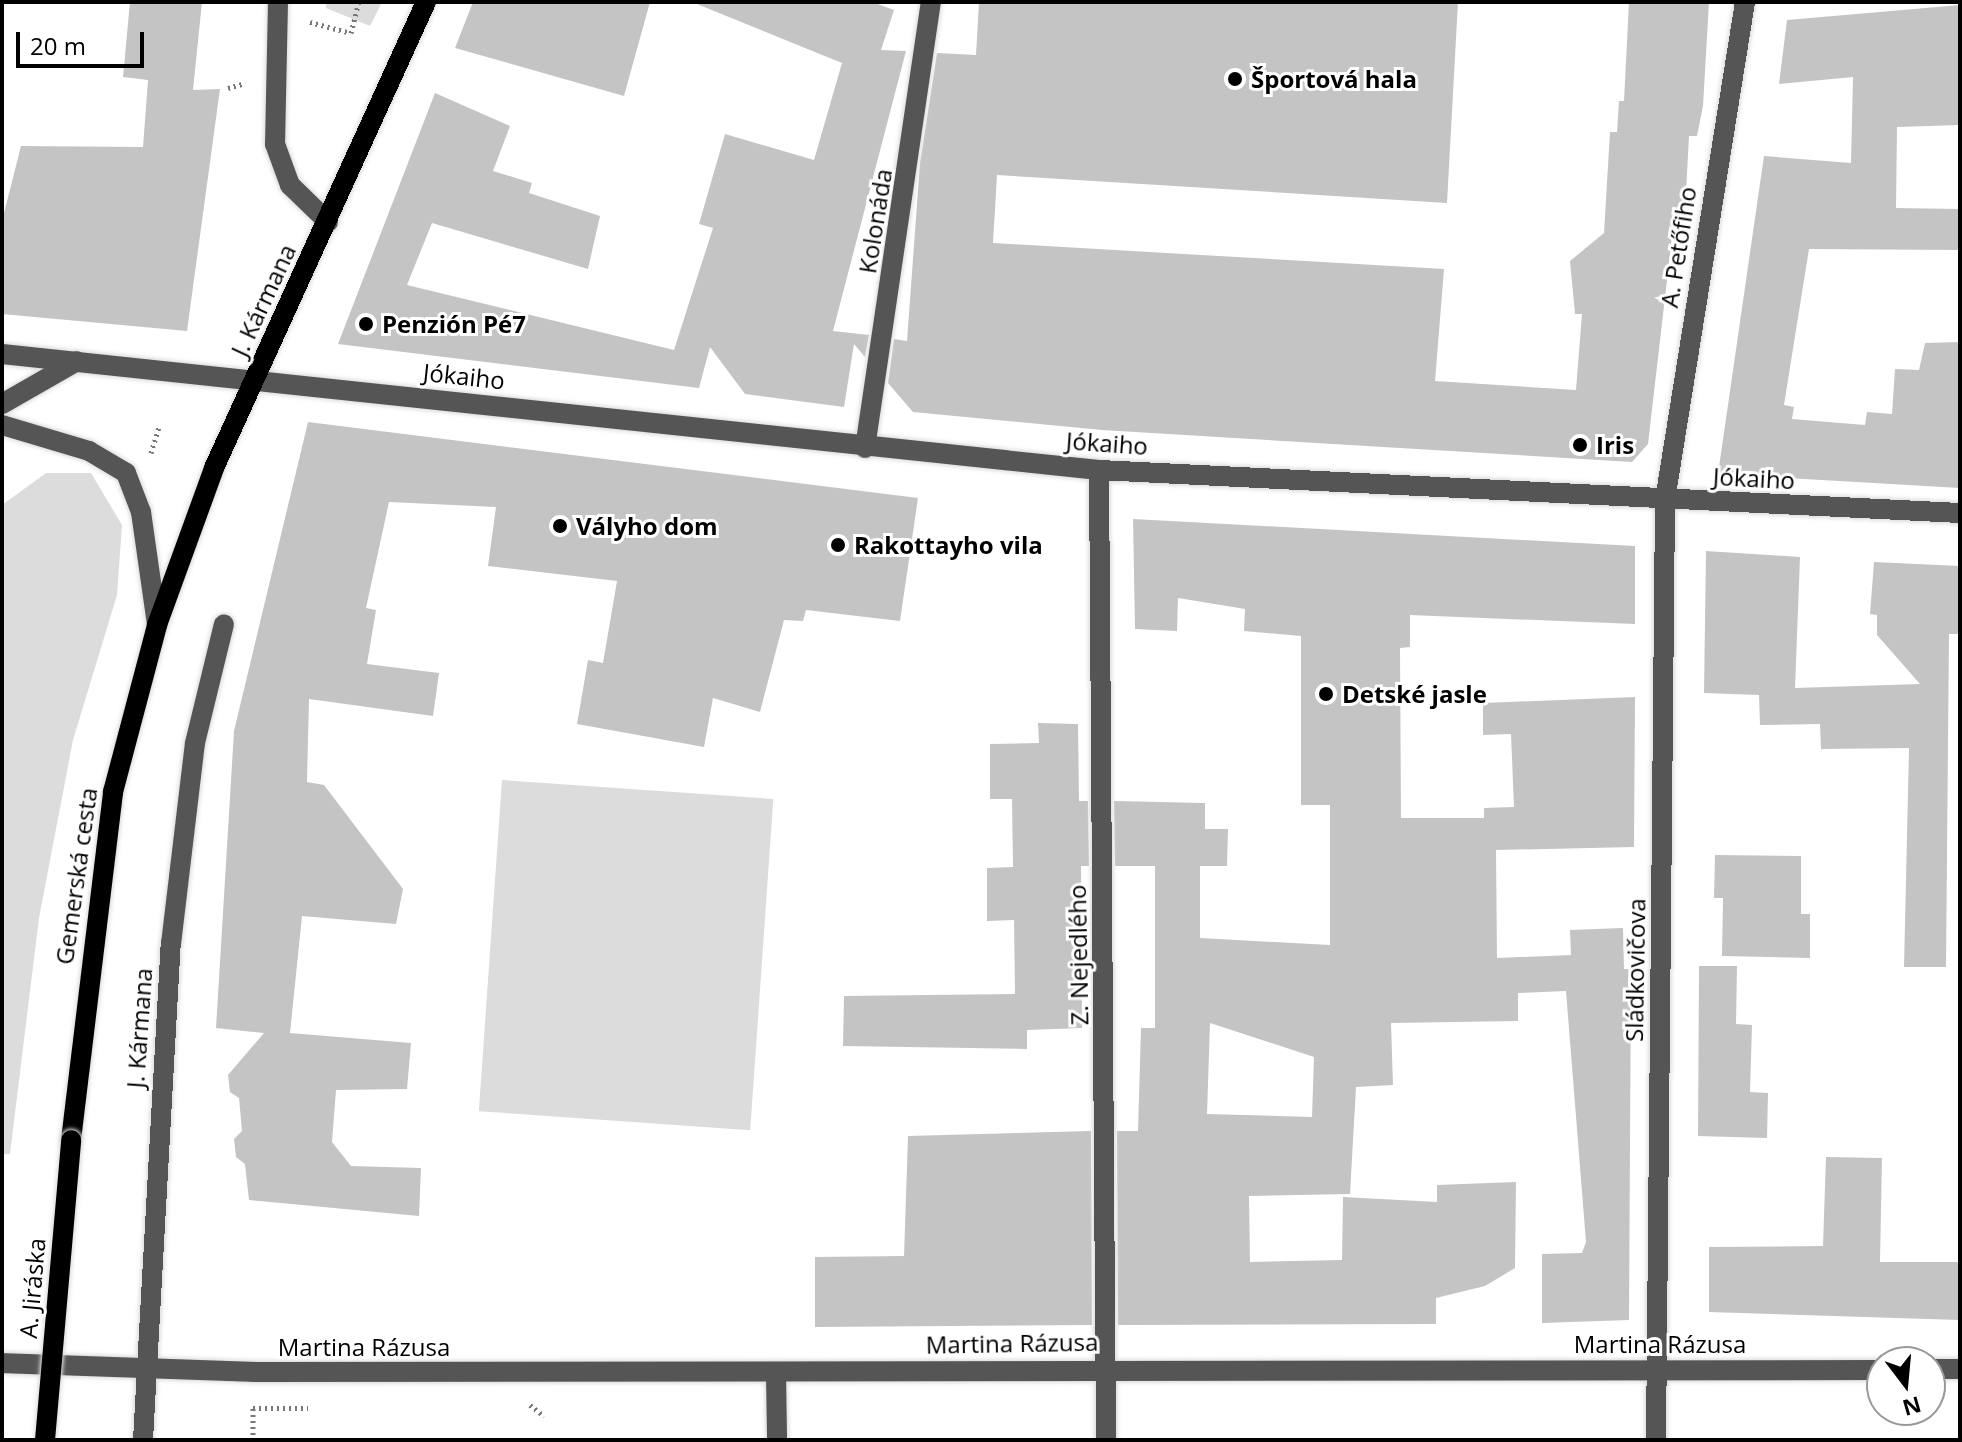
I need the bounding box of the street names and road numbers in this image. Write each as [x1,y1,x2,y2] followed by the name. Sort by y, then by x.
[853,167,897,275] street label: Kolonáda
[1654,185,1702,309] street label: A. Petőfiho
[225,239,301,361] street label: J. Kármana
[422,357,506,395] street label: Jókaiho
[1065,426,1149,460] street label: Jókaiho
[1712,461,1796,495] street label: Jókaiho
[49,786,103,966] street label: Gemerská cesta
[1062,884,1094,1026] street label: Z. Nejedlého
[1619,898,1651,1042] street label: Sládkovičova
[120,967,158,1089] street label: J. Kármana
[13,1237,51,1339] street label: A. Jiráska
[926,1327,1098,1359] street label: Martina Rázusa
[1574,1330,1746,1358] street label: Martina Rázusa
[278,1333,450,1361] street label: Martina Rázusa

